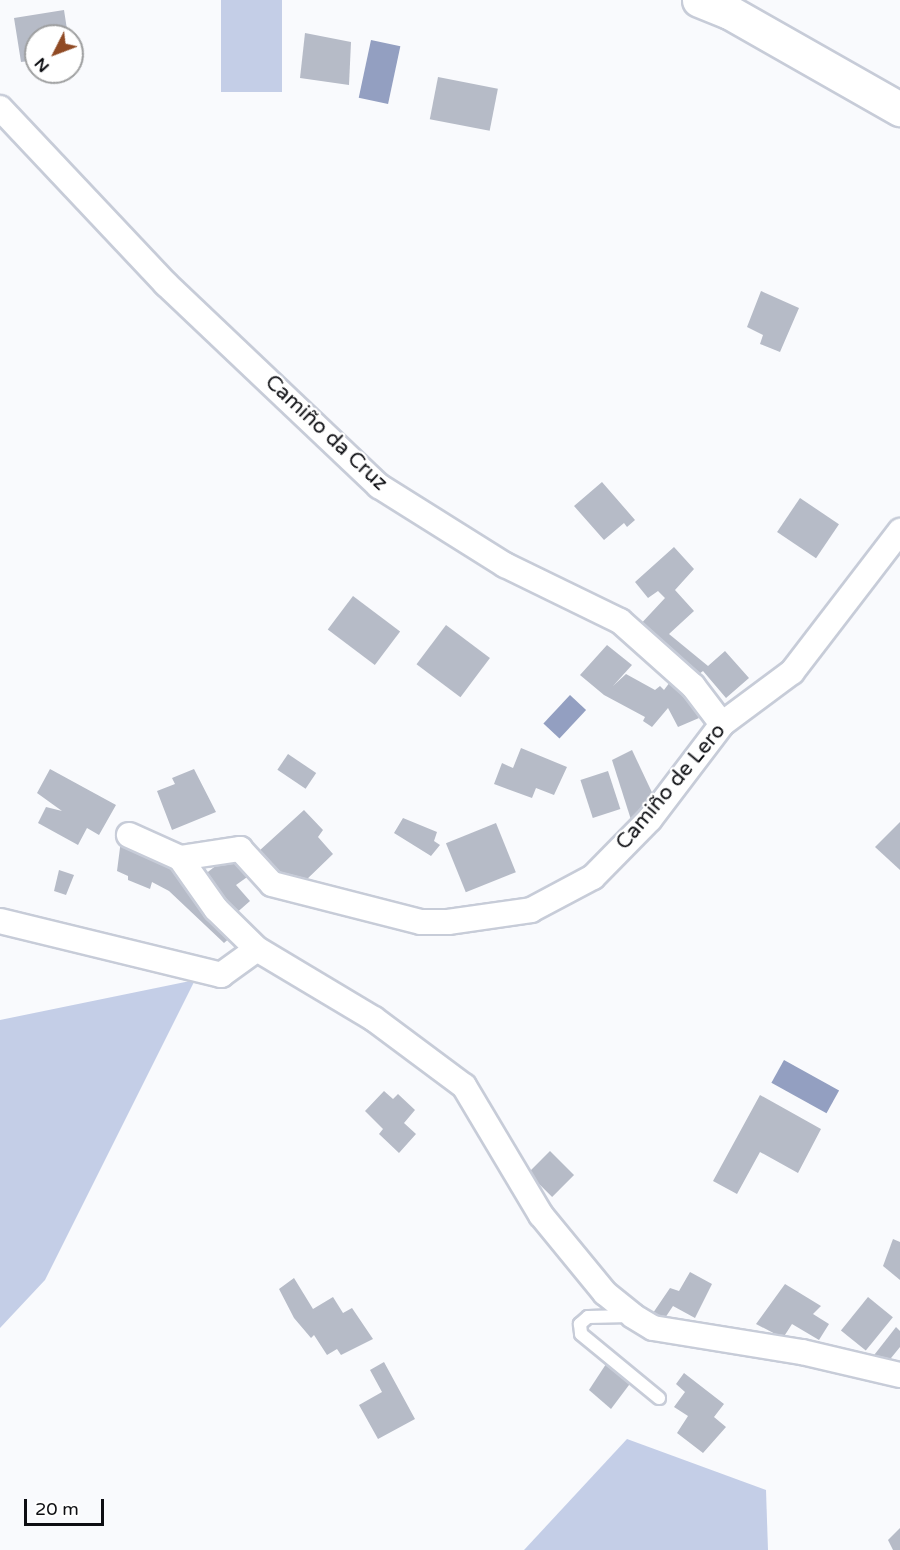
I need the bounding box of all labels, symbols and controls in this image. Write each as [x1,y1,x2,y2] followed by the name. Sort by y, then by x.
[24,24,84,84] north arrow
[30,53,54,76] text: N
[260,370,392,496] street label: Camiño da Cruz
[611,719,731,855] street label: Camiño de Lero
[27,1487,106,1525] scale bar
[35,1498,79,1520] text: 20 m

